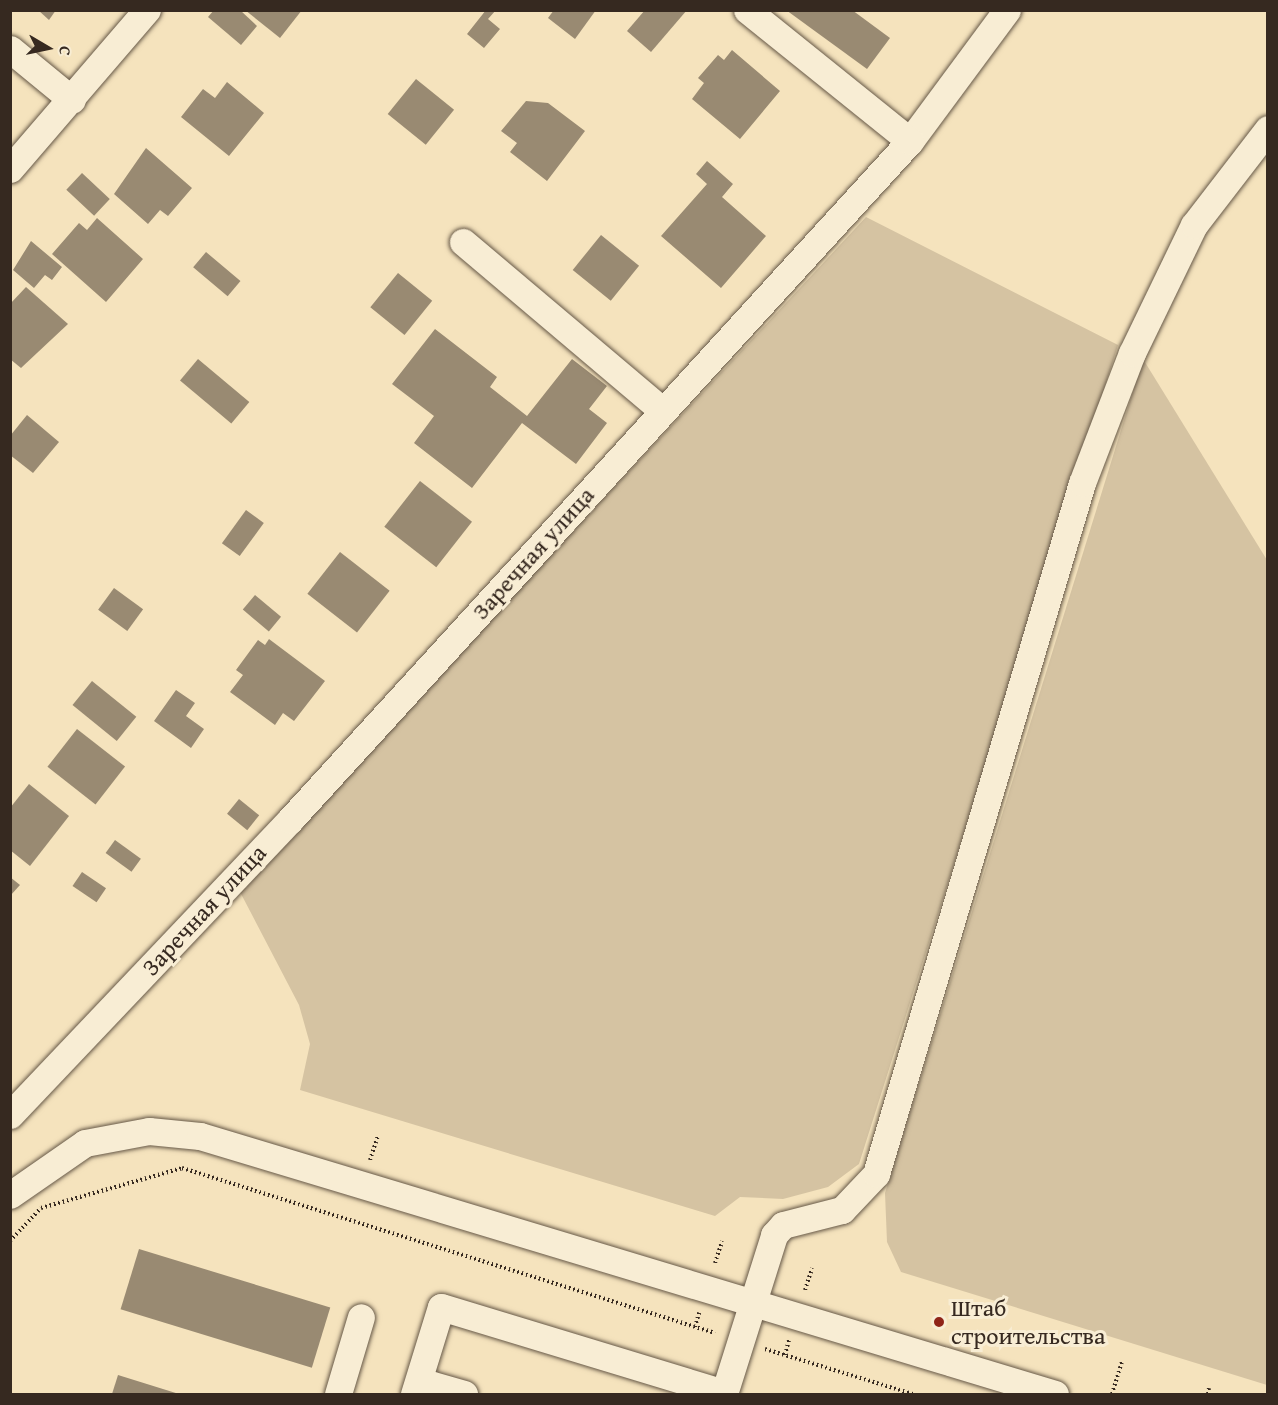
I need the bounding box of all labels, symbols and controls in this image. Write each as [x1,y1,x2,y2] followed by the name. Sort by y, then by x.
[18,18,78,78] north arrow
[53,44,78,57] text: С
[466,481,600,625] street label: Заречная улица
[136,839,272,981] street label: Заречная улица
[951,1294,1105,1350] place label: Штаб строительства
[932,1315,946,1329] marker: Штаб строительства

